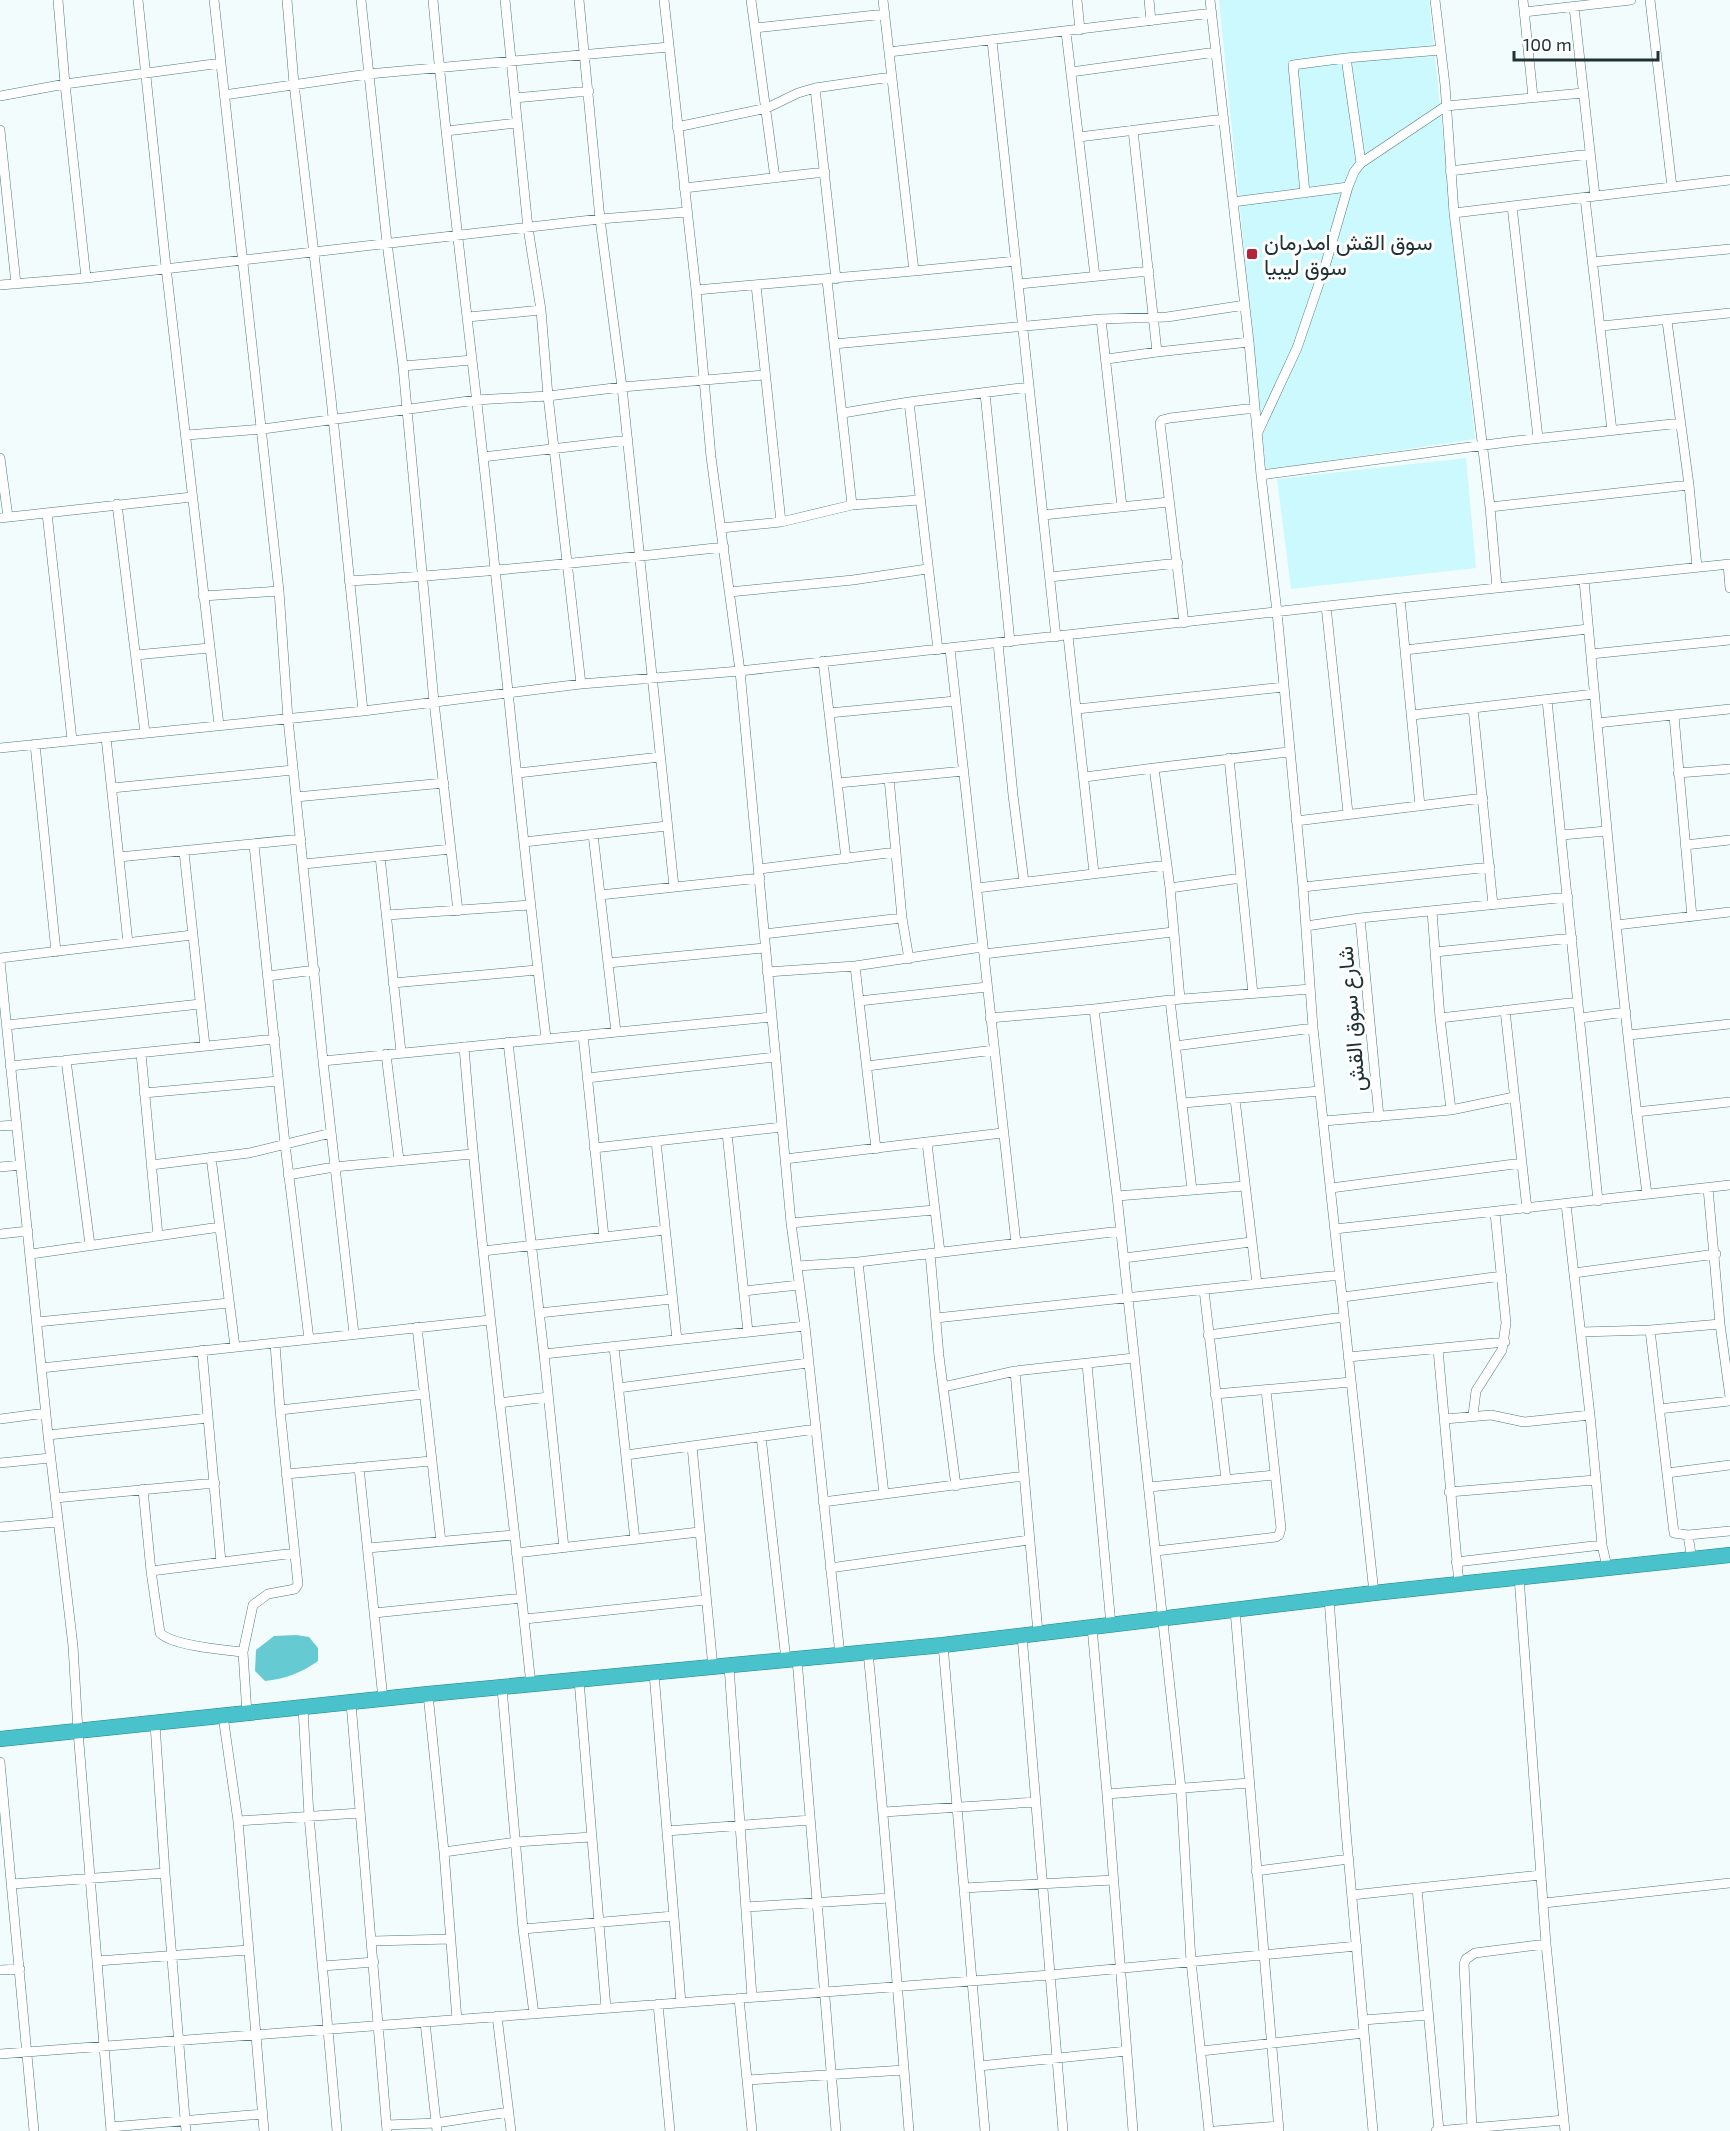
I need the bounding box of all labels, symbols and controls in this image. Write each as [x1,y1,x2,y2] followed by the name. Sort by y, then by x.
[1514,24,1658,62] scale bar
[1523,33,1572,55] text: 100 m
[1264,228,1433,281] place label: سوق القش امدرمان سوق ليبيا
[1245,247,1259,261] marker: سوق القش امدرمان سوق ليبيا
[1331,945,1372,1093] street label: شارع سوق القش

